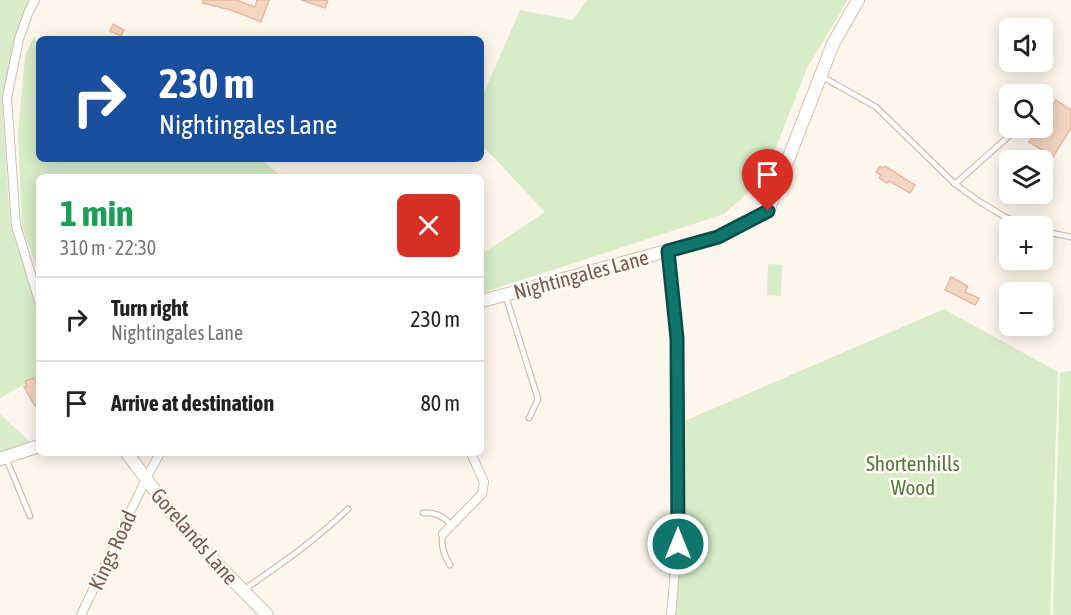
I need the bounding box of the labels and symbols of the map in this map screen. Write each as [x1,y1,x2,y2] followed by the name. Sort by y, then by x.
[742,149,793,211] pin
[511,244,651,304] street label: Nightingales Lane
[866,451,960,499] park label: Shortenhills Wood
[147,483,243,589] street label: Gorelands Lane
[83,507,141,593] street label: Kings Road
[646,512,710,576] position arrow

